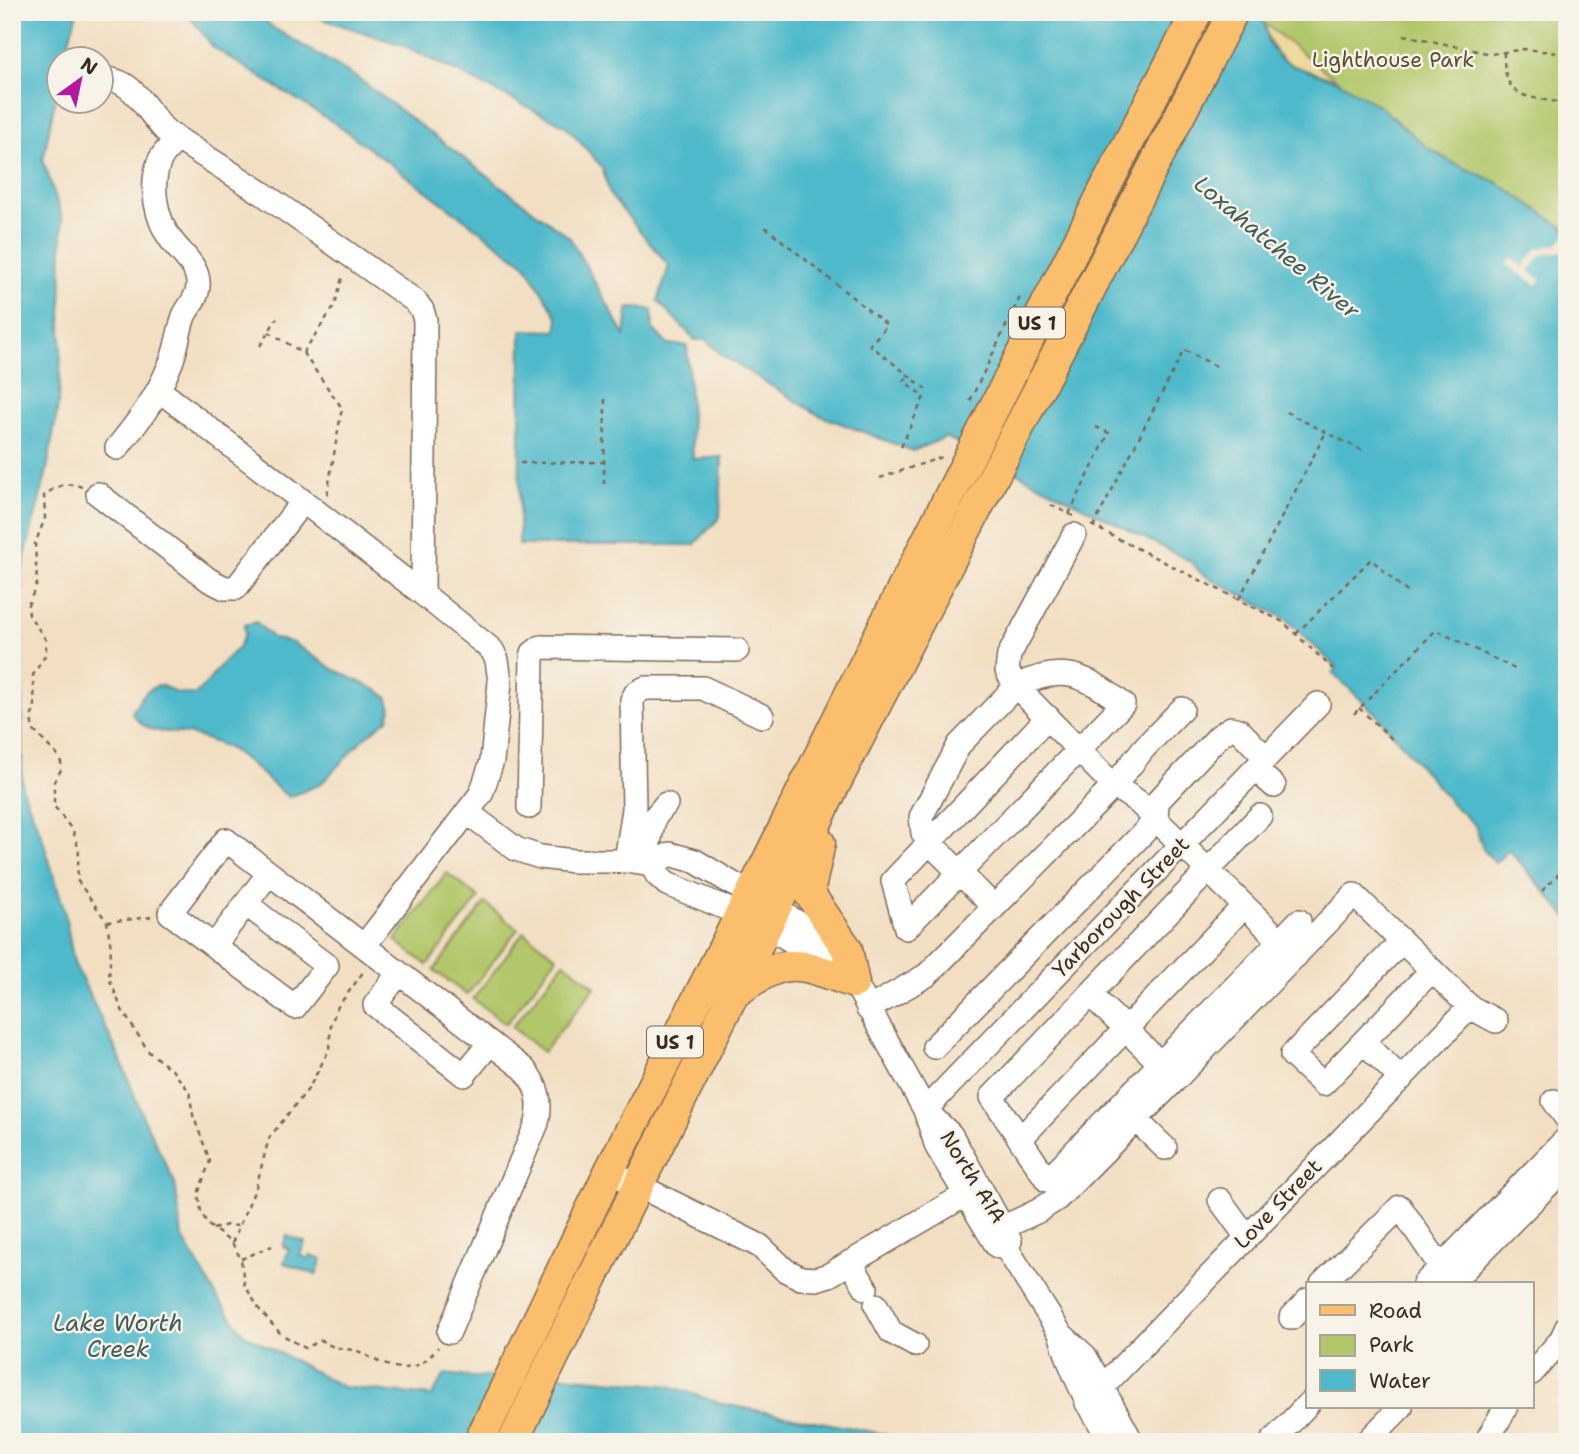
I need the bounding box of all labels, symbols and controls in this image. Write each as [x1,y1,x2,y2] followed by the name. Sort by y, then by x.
[46,46,116,116] north arrow
[1312,46,1474,74] park label: Lighthouse Park
[76,52,102,81] text: N
[1188,169,1367,326] water label: Loxahatchee River
[1009,308,1065,338] road number: US 1
[1046,830,1196,984] street label: Yarborough Street
[647,1026,703,1058] road number: US 1
[934,1125,1012,1229] street label: North A1A
[1228,1153,1328,1255] street label: Love Street
[1306,1282,1534,1408] legend
[1369,1297,1422,1325] text: Road
[53,1308,183,1364] water label: Lake Worth Creek
[1369,1331,1414,1359] text: Park
[1369,1367,1431,1395] text: Water

